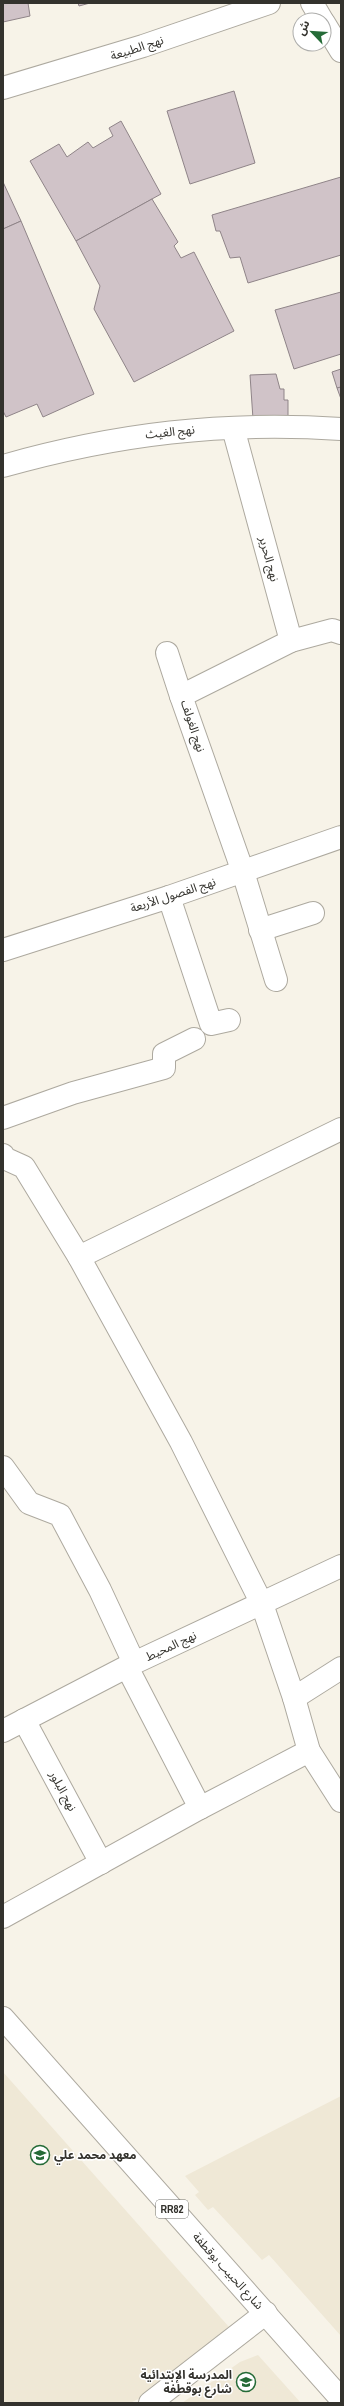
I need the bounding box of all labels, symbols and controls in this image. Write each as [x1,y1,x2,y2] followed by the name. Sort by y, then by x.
[292,12,332,52] north arrow
[293,18,312,38] text: ش
[108,32,166,65] street label: نهج الطبيعة
[144,421,196,444] street label: نهج الغيث
[254,534,283,584] street label: نهج الحرير
[176,698,209,754] street label: نهج الغولف
[128,874,218,917] street label: نهج الفصول الأربعة
[143,1627,200,1666] street label: نهج المحيط
[44,1767,80,1814] street label: نهج البلور
[29,2144,51,2166] school or university icon: معهد محمد علي
[54,2147,136,2165] place label: معهد محمد علي
[156,2200,188,2218] road number: RR82
[188,2229,267,2314] street label: شارع الحبيب بوقطفة
[140,2367,232,2398] place label: المدرسة الإبتدائية شارع بوقطفة
[235,2371,257,2393] school or university icon: المدرسة الإبتدائية شارع بوقطفة

